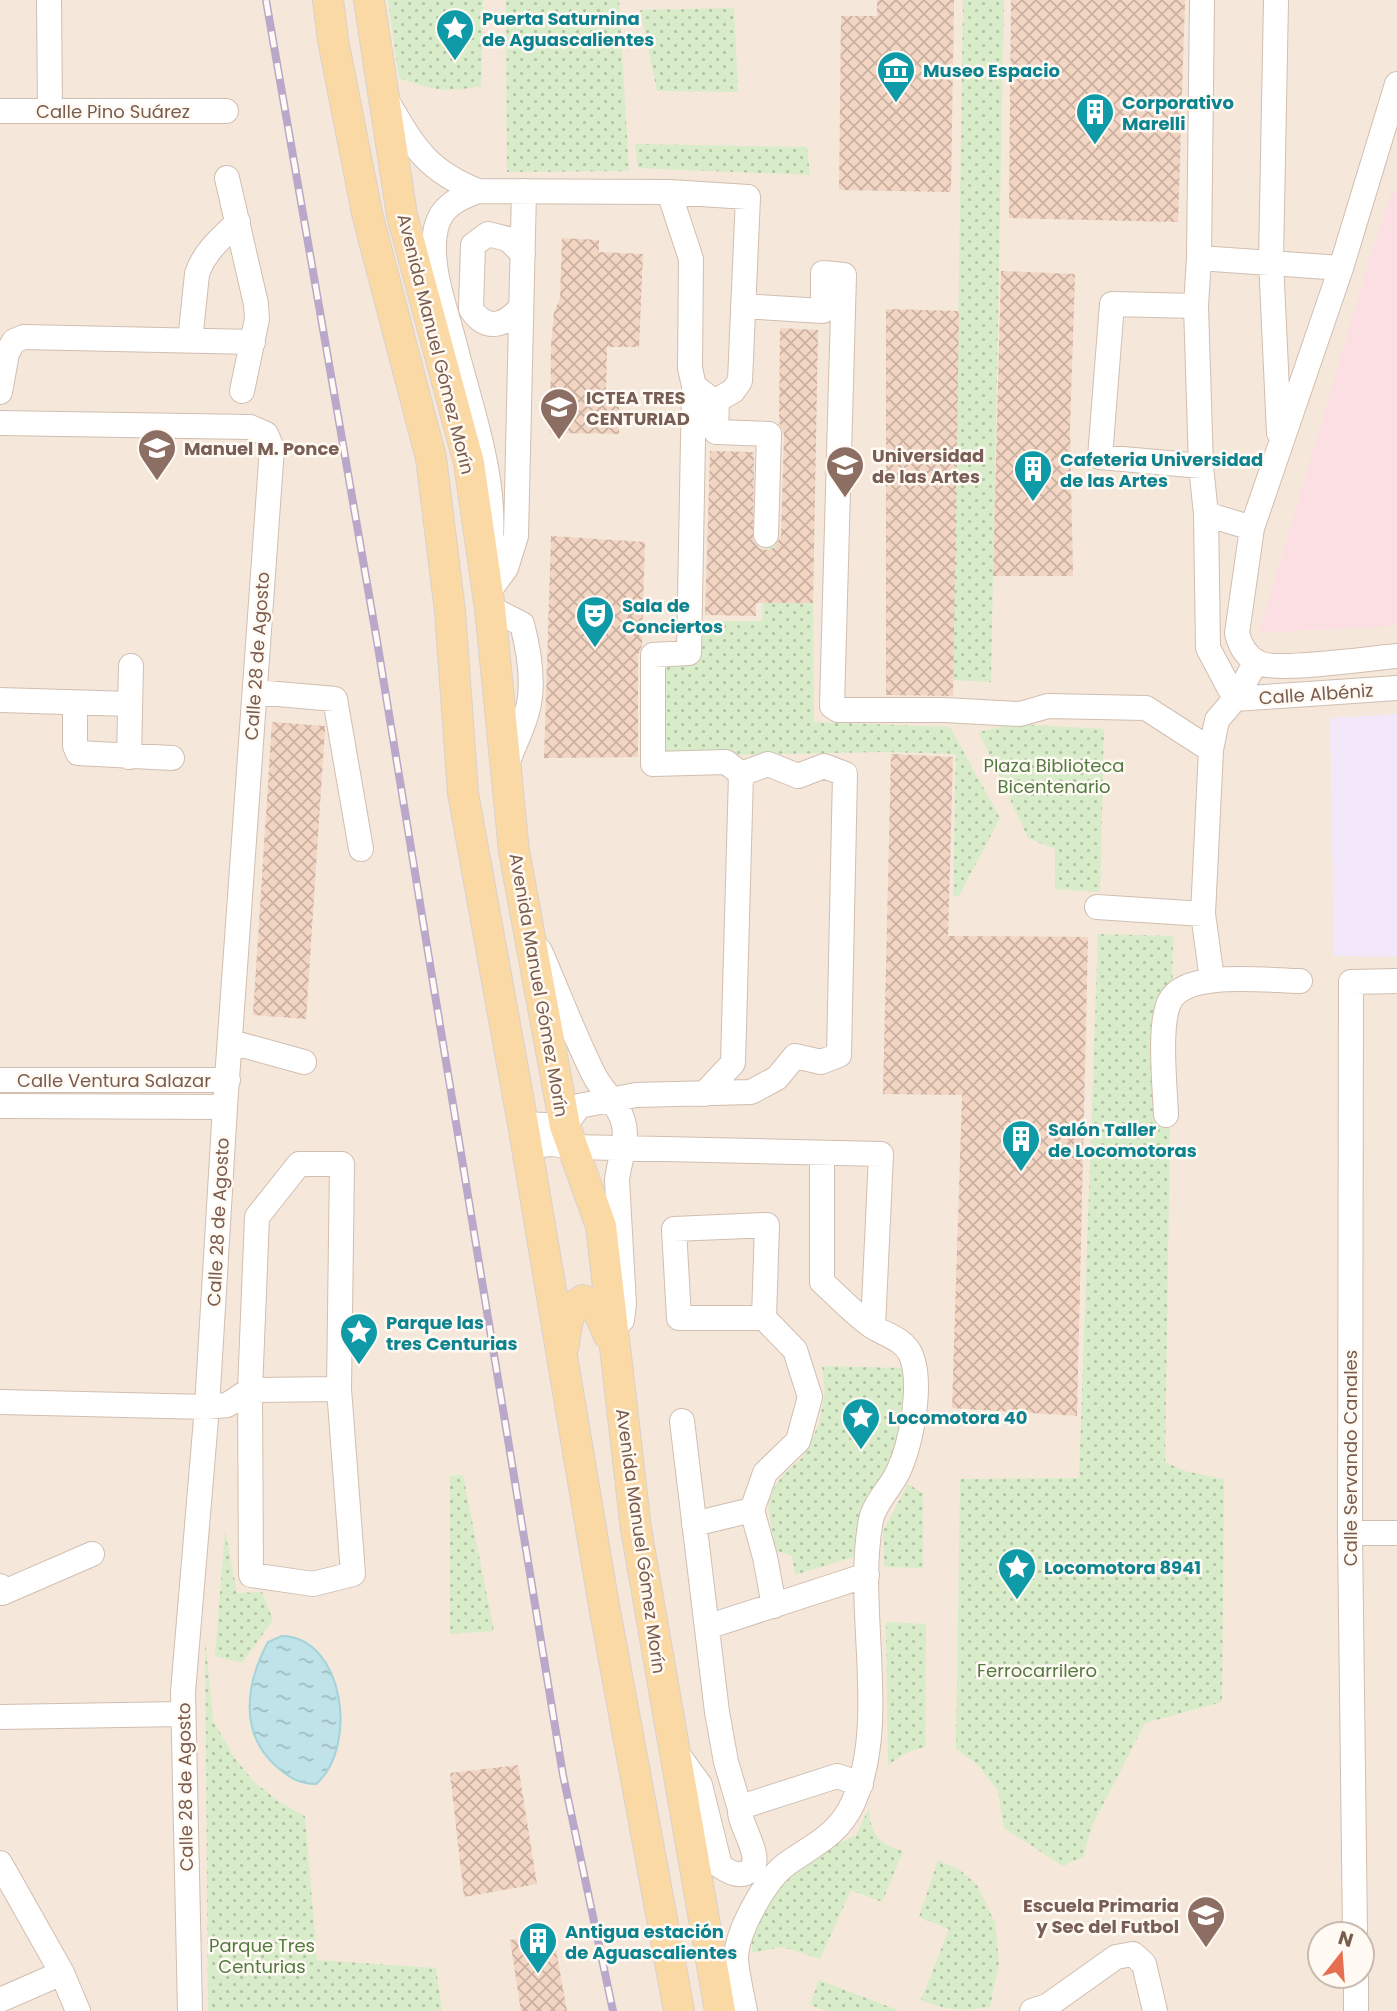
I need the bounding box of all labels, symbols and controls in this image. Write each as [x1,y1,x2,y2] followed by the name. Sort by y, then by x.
[482,6,654,52] place label: Puerta Saturnina de Aguascalientes
[434,7,476,62] place icon: Puerta Saturnina de Aguascalientes
[875,49,917,104] museum icon: Museo Espacio
[923,58,1060,83] place label: Museo Espacio
[1122,90,1234,136] place label: Corporativo Marelli
[1074,91,1116,146] building icon: Corporativo Marelli
[36,99,190,124] street label: Calle Pino Suárez
[392,211,480,477] street label: Avenida Manuel Gómez Morín
[586,385,690,431] place label: ICTEA TRES CENTURIAD
[538,386,580,441] school or university icon: ICTEA TRES CENTURIAD
[136,427,178,482] school or university icon: Manuel M. Ponce
[184,436,339,461] place label: Manuel M. Ponce
[872,443,984,489] place label: Universidad de las Artes
[824,444,866,499] school or university icon: Universidad de las Artes
[1060,447,1263,493] place label: Cafeteria Universidad de las Artes
[1012,448,1054,503] building icon: Cafeteria Universidad de las Artes
[239,571,275,741] street label: Calle 28 de Agosto
[622,593,723,639] place label: Sala de Conciertos
[574,594,616,649] theatre icon: Sala de Conciertos
[1258,678,1374,710] street label: Calle Albéniz
[984,753,1125,799] park label: Plaza Biblioteca Bicentenario
[503,851,575,1119] street label: Avenida Manuel Gómez Morín
[17,1068,211,1093] street label: Calle Ventura Salazar
[1048,1117,1197,1163] place label: Salón Taller de Locomotoras
[1000,1118,1042,1173] building icon: Salón Taller de Locomotoras
[201,1137,235,1307] street label: Calle 28 de Agosto
[386,1310,518,1356] place label: Parque las tres Centurias
[338,1311,380,1366] place icon: Parque las tres Centurias
[1338,1350,1363,1566] street label: Calle Servando Canales
[840,1396,882,1451] place icon: Locomotora 40
[888,1405,1027,1430] place label: Locomotora 40
[610,1407,672,1675] street label: Avenida Manuel Gómez Morín
[996,1546,1038,1601] place icon: Locomotora 8941
[1044,1555,1201,1580] place label: Locomotora 8941
[977,1658,1097,1683] park label: Ferrocarrilero
[171,1702,199,1872] street label: Calle 28 de Agosto
[1023,1893,1179,1939] place label: Escuela Primaria y Sec del Futbol
[1185,1894,1227,1949] school or university icon: Escuela Primaria y Sec del Futbol
[565,1919,737,1965] place label: Antigua estación de Aguascalientes
[517,1920,559,1975] building icon: Antigua estación de Aguascalientes
[1306,1920,1376,1990] north arrow
[1335,1924,1357,1954] text: N
[209,1933,315,1979] park label: Parque Tres Centurias

